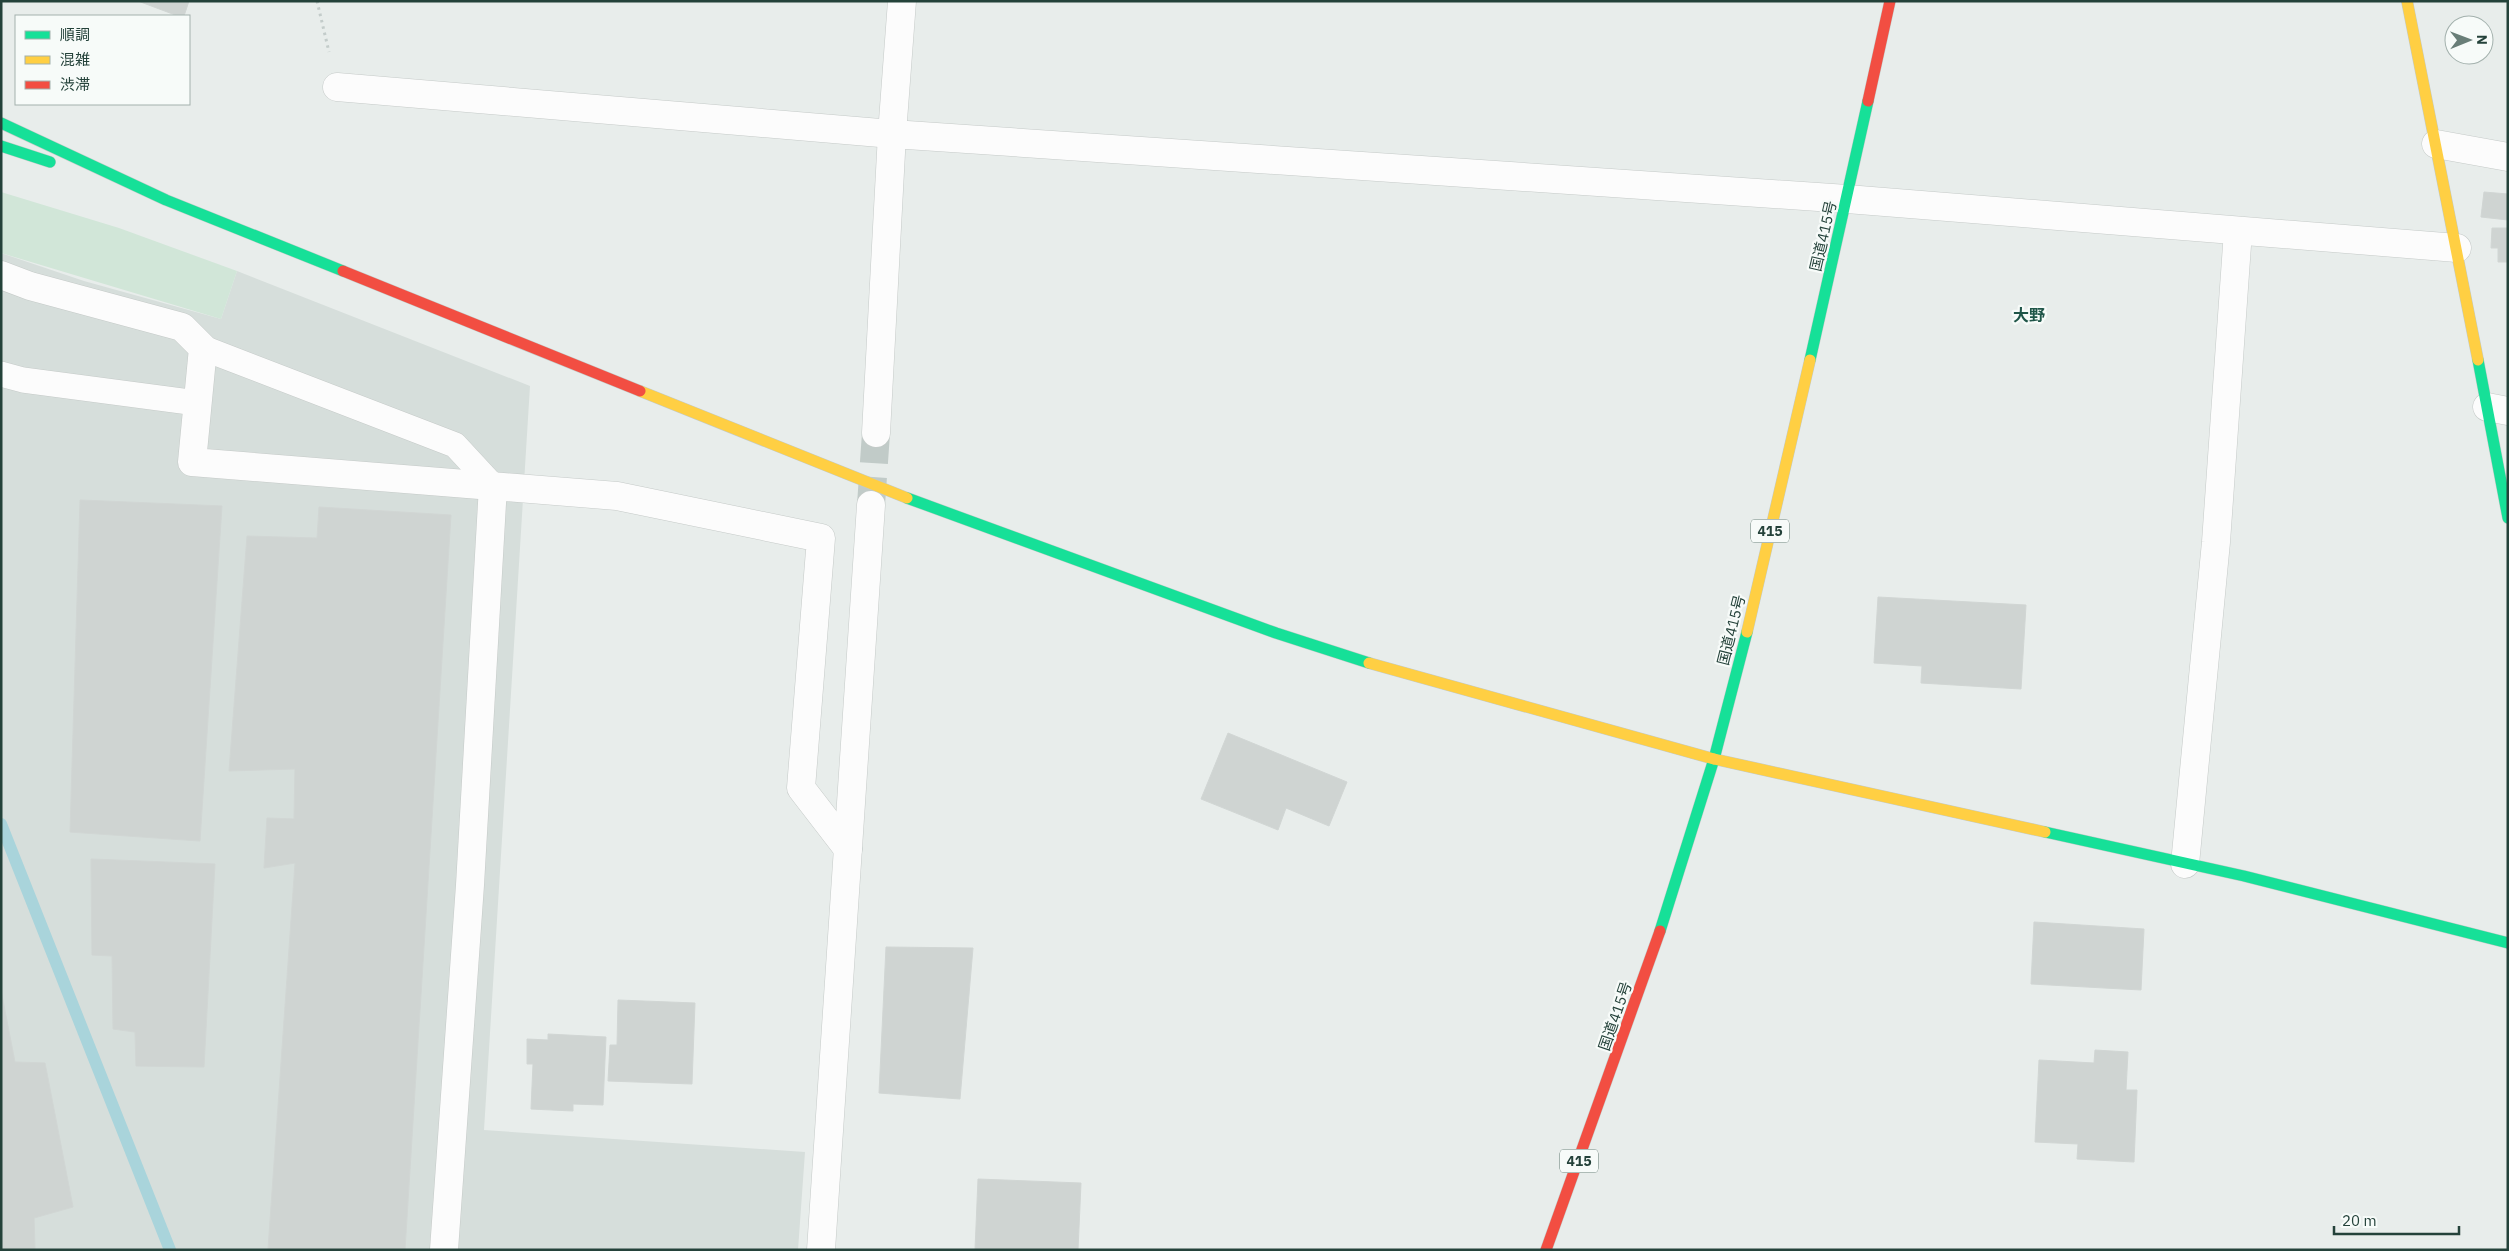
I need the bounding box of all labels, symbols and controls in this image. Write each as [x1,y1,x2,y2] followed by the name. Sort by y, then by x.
[15,15,190,105] legend
[2444,15,2494,65] north arrow
[60,25,90,44] text: 順調
[2473,35,2491,45] text: N
[60,50,90,69] text: 混雑
[60,75,90,94] text: 渋滞
[1806,199,1840,273] street label: 国道415号
[2013,305,2045,325] district label: 大野
[1751,520,1789,542] road number: 415
[1713,593,1749,667] street label: 国道415号
[1594,979,1636,1053] street label: 国道415号
[1560,1150,1598,1172] road number: 415
[2334,1204,2459,1236] scale bar
[2342,1211,2377,1230] text: 20 m

